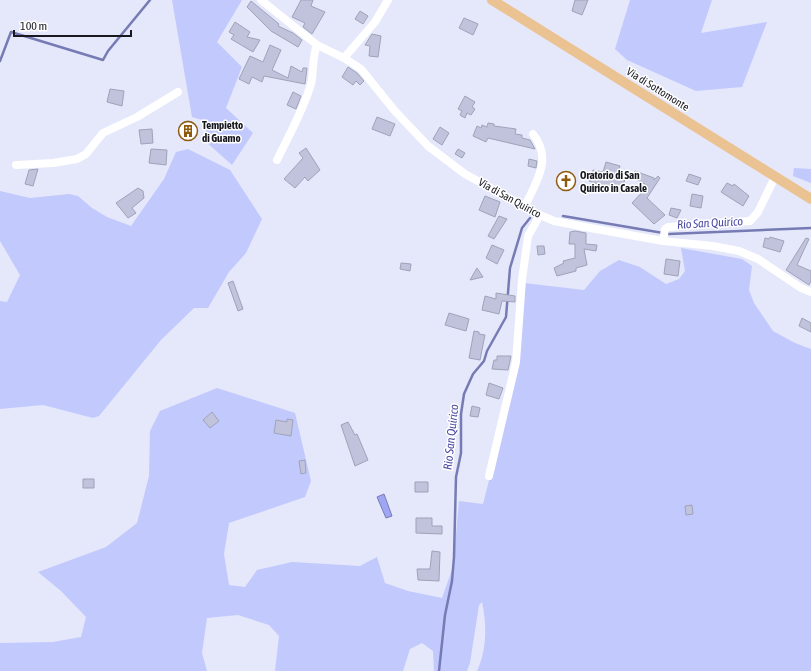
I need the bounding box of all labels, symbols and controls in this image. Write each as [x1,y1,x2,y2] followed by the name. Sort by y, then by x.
[14,12,131,38] scale bar
[20,19,47,33] text: 100 m
[625,65,691,113] street label: Via di Sottomonte
[202,119,243,144] place label: Tempietto di Guamo
[177,120,199,142] building icon: Tempietto di Guamo
[580,169,647,194] place label: Oratorio di San Quirico in Casale
[555,170,577,192] church icon: Oratorio di San Quirico in Casale
[477,176,543,220] street label: Via di San Quirico
[677,214,744,232] water label: Rio San Quirico
[441,403,461,471] water label: Rio San Quirico

